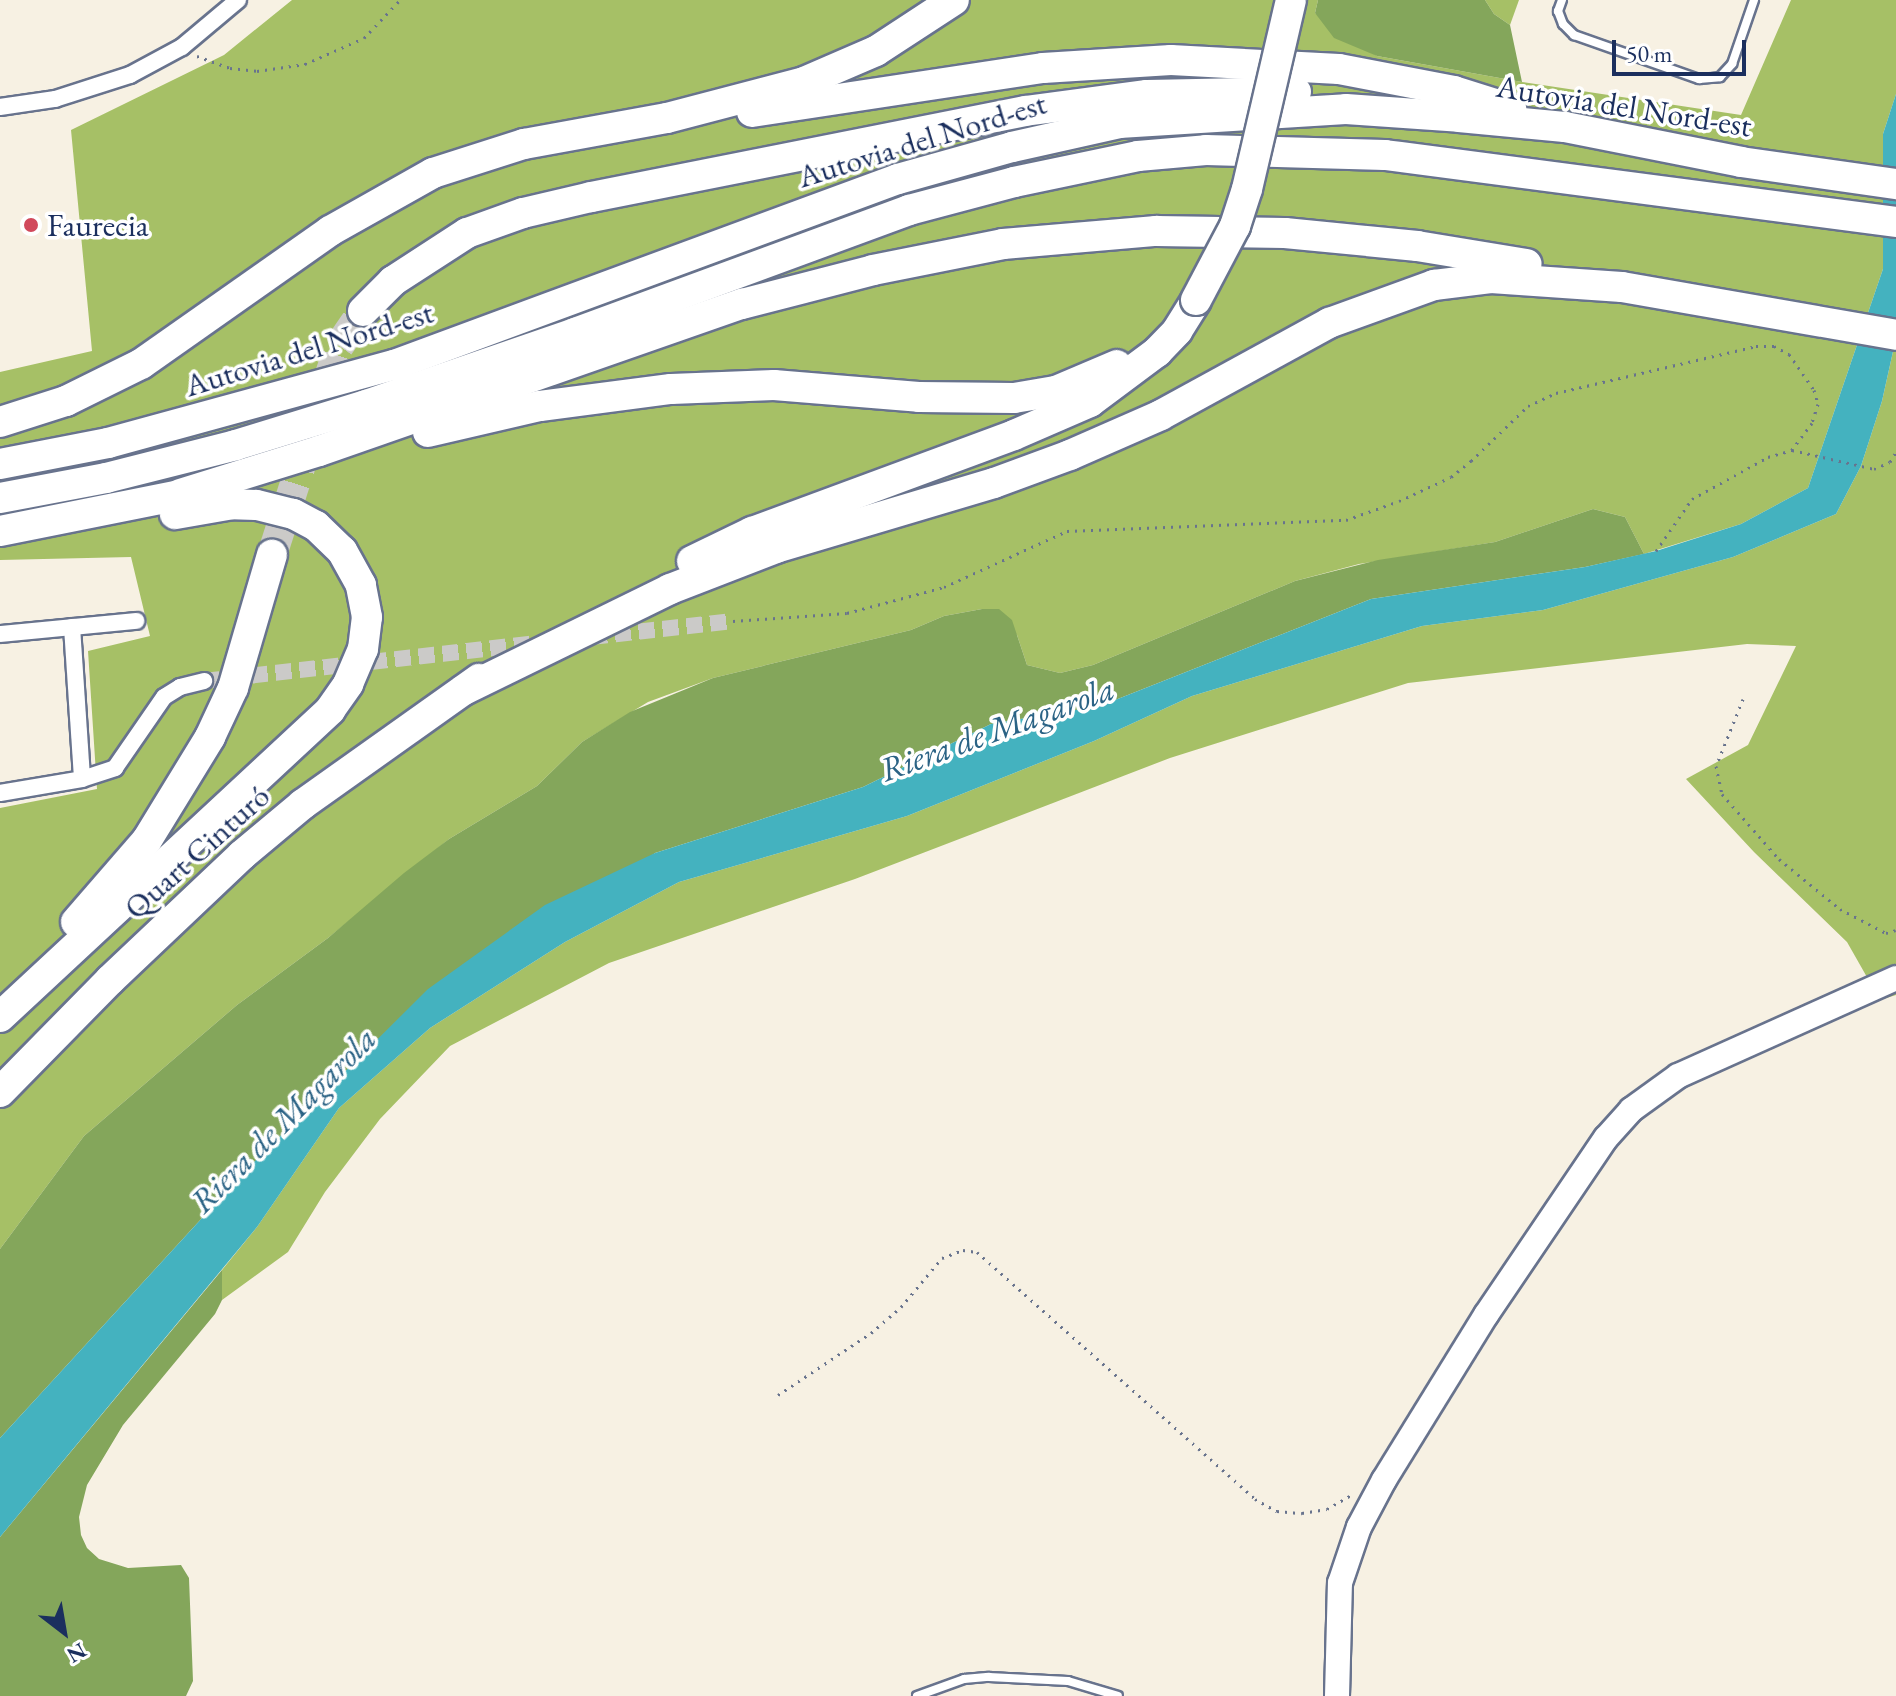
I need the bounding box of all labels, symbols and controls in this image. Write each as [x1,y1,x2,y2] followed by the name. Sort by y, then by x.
[1616,24,1750,74] scale bar
[1626,38,1673,69] text: 50 m
[1494,67,1754,145] street label: Autovia del Nord-est
[793,84,1051,196] street label: Autovia del Nord-est
[47,206,149,244] place label: Faurecia
[22,216,40,234] marker: Faurecia
[180,293,438,405] street label: Autovia del Nord-est
[874,668,1120,790] water label: Riera de Magarola
[116,777,278,927] street label: Quart Cinturó
[181,1018,385,1222] water label: Riera de Magarola
[24,1592,104,1672] north arrow
[62,1636,92,1670] text: N

